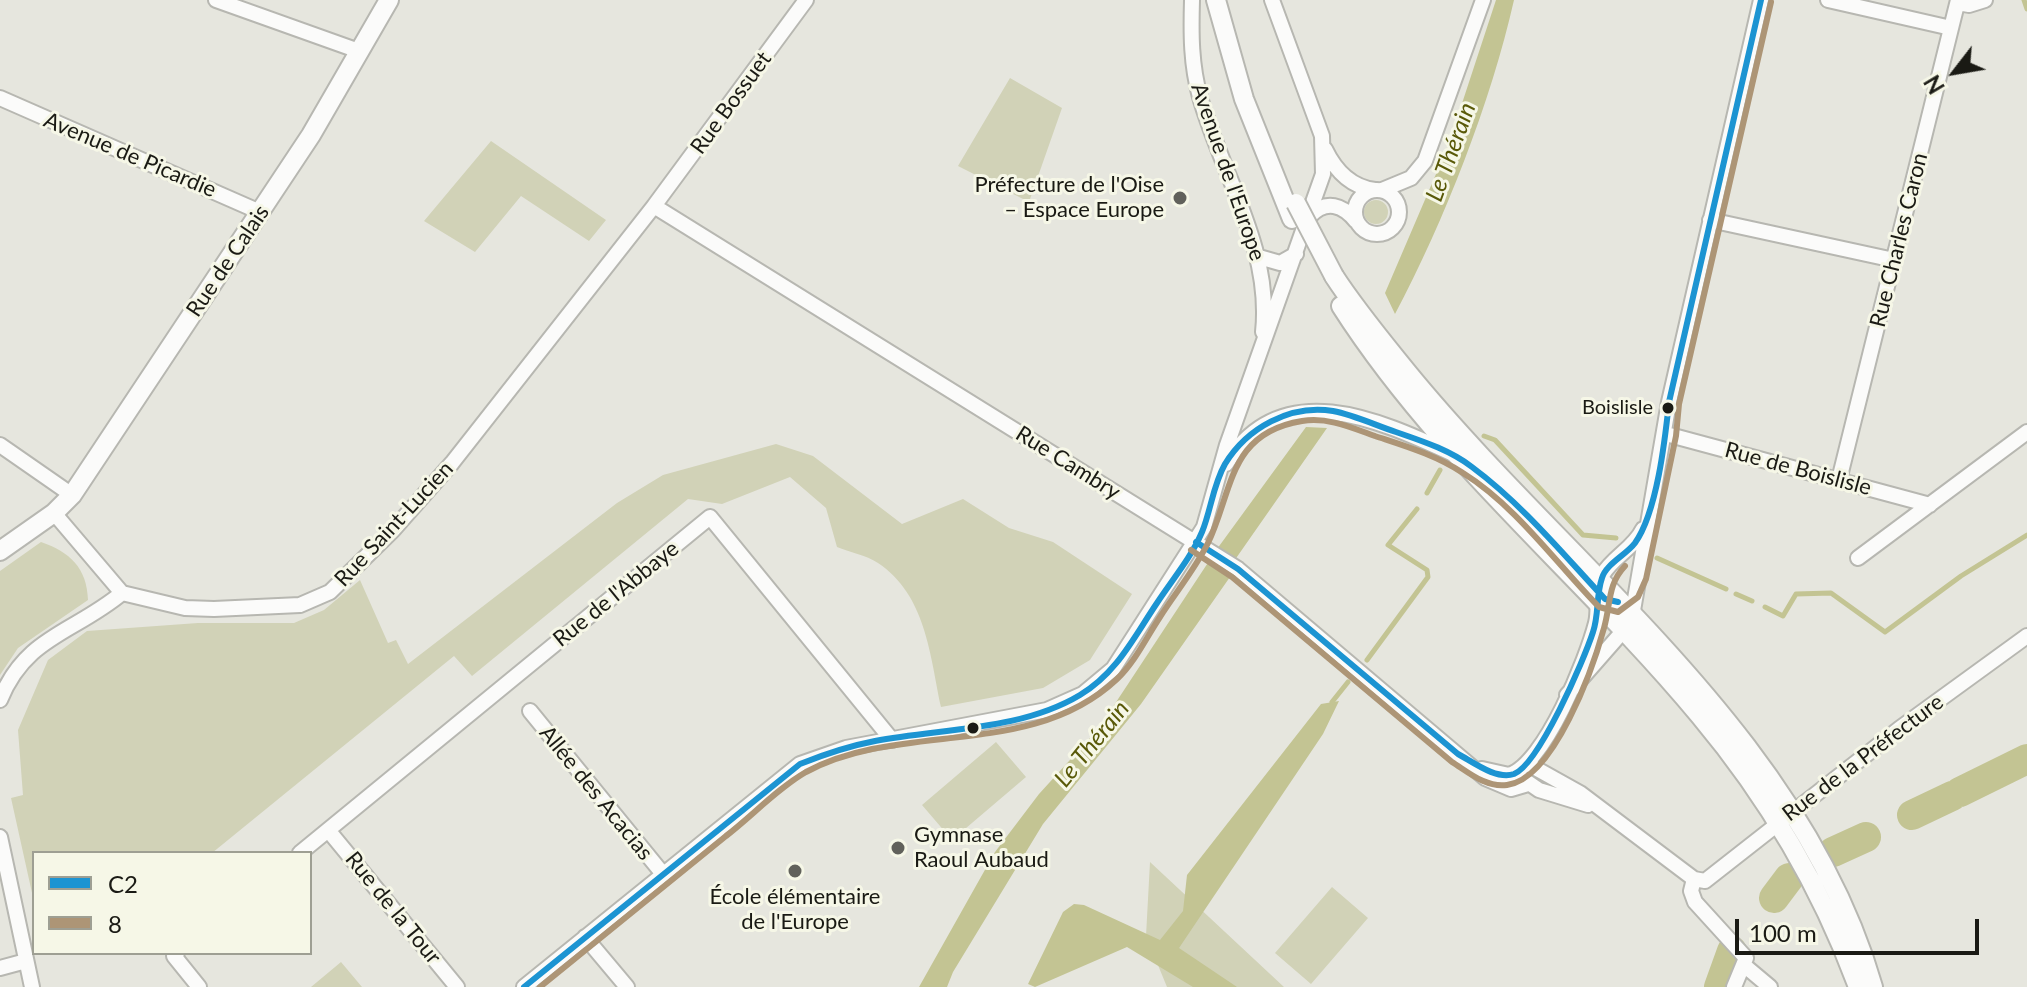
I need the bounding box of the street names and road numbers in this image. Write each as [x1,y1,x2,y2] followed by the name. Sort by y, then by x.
[685,47,777,159] street label: Rue Bossuet
[1185,80,1271,264] street label: Avenue de l'Europe
[40,107,220,203] street label: Avenue de Picardie
[1865,150,1933,330] street label: Rue Charles Caron
[181,200,275,322] street label: Rue de Calais
[1011,420,1125,506] street label: Rue Cambry
[1722,437,1874,501] street label: Rue de Boislisle
[329,456,459,592] street label: Rue Saint-Lucien
[548,535,684,653] street label: Rue de l'Abbaye
[1777,689,1949,827] street label: Rue de la Préfecture
[534,720,658,866] street label: Allée des Acacias
[340,846,446,970] street label: Rue de la Tour

